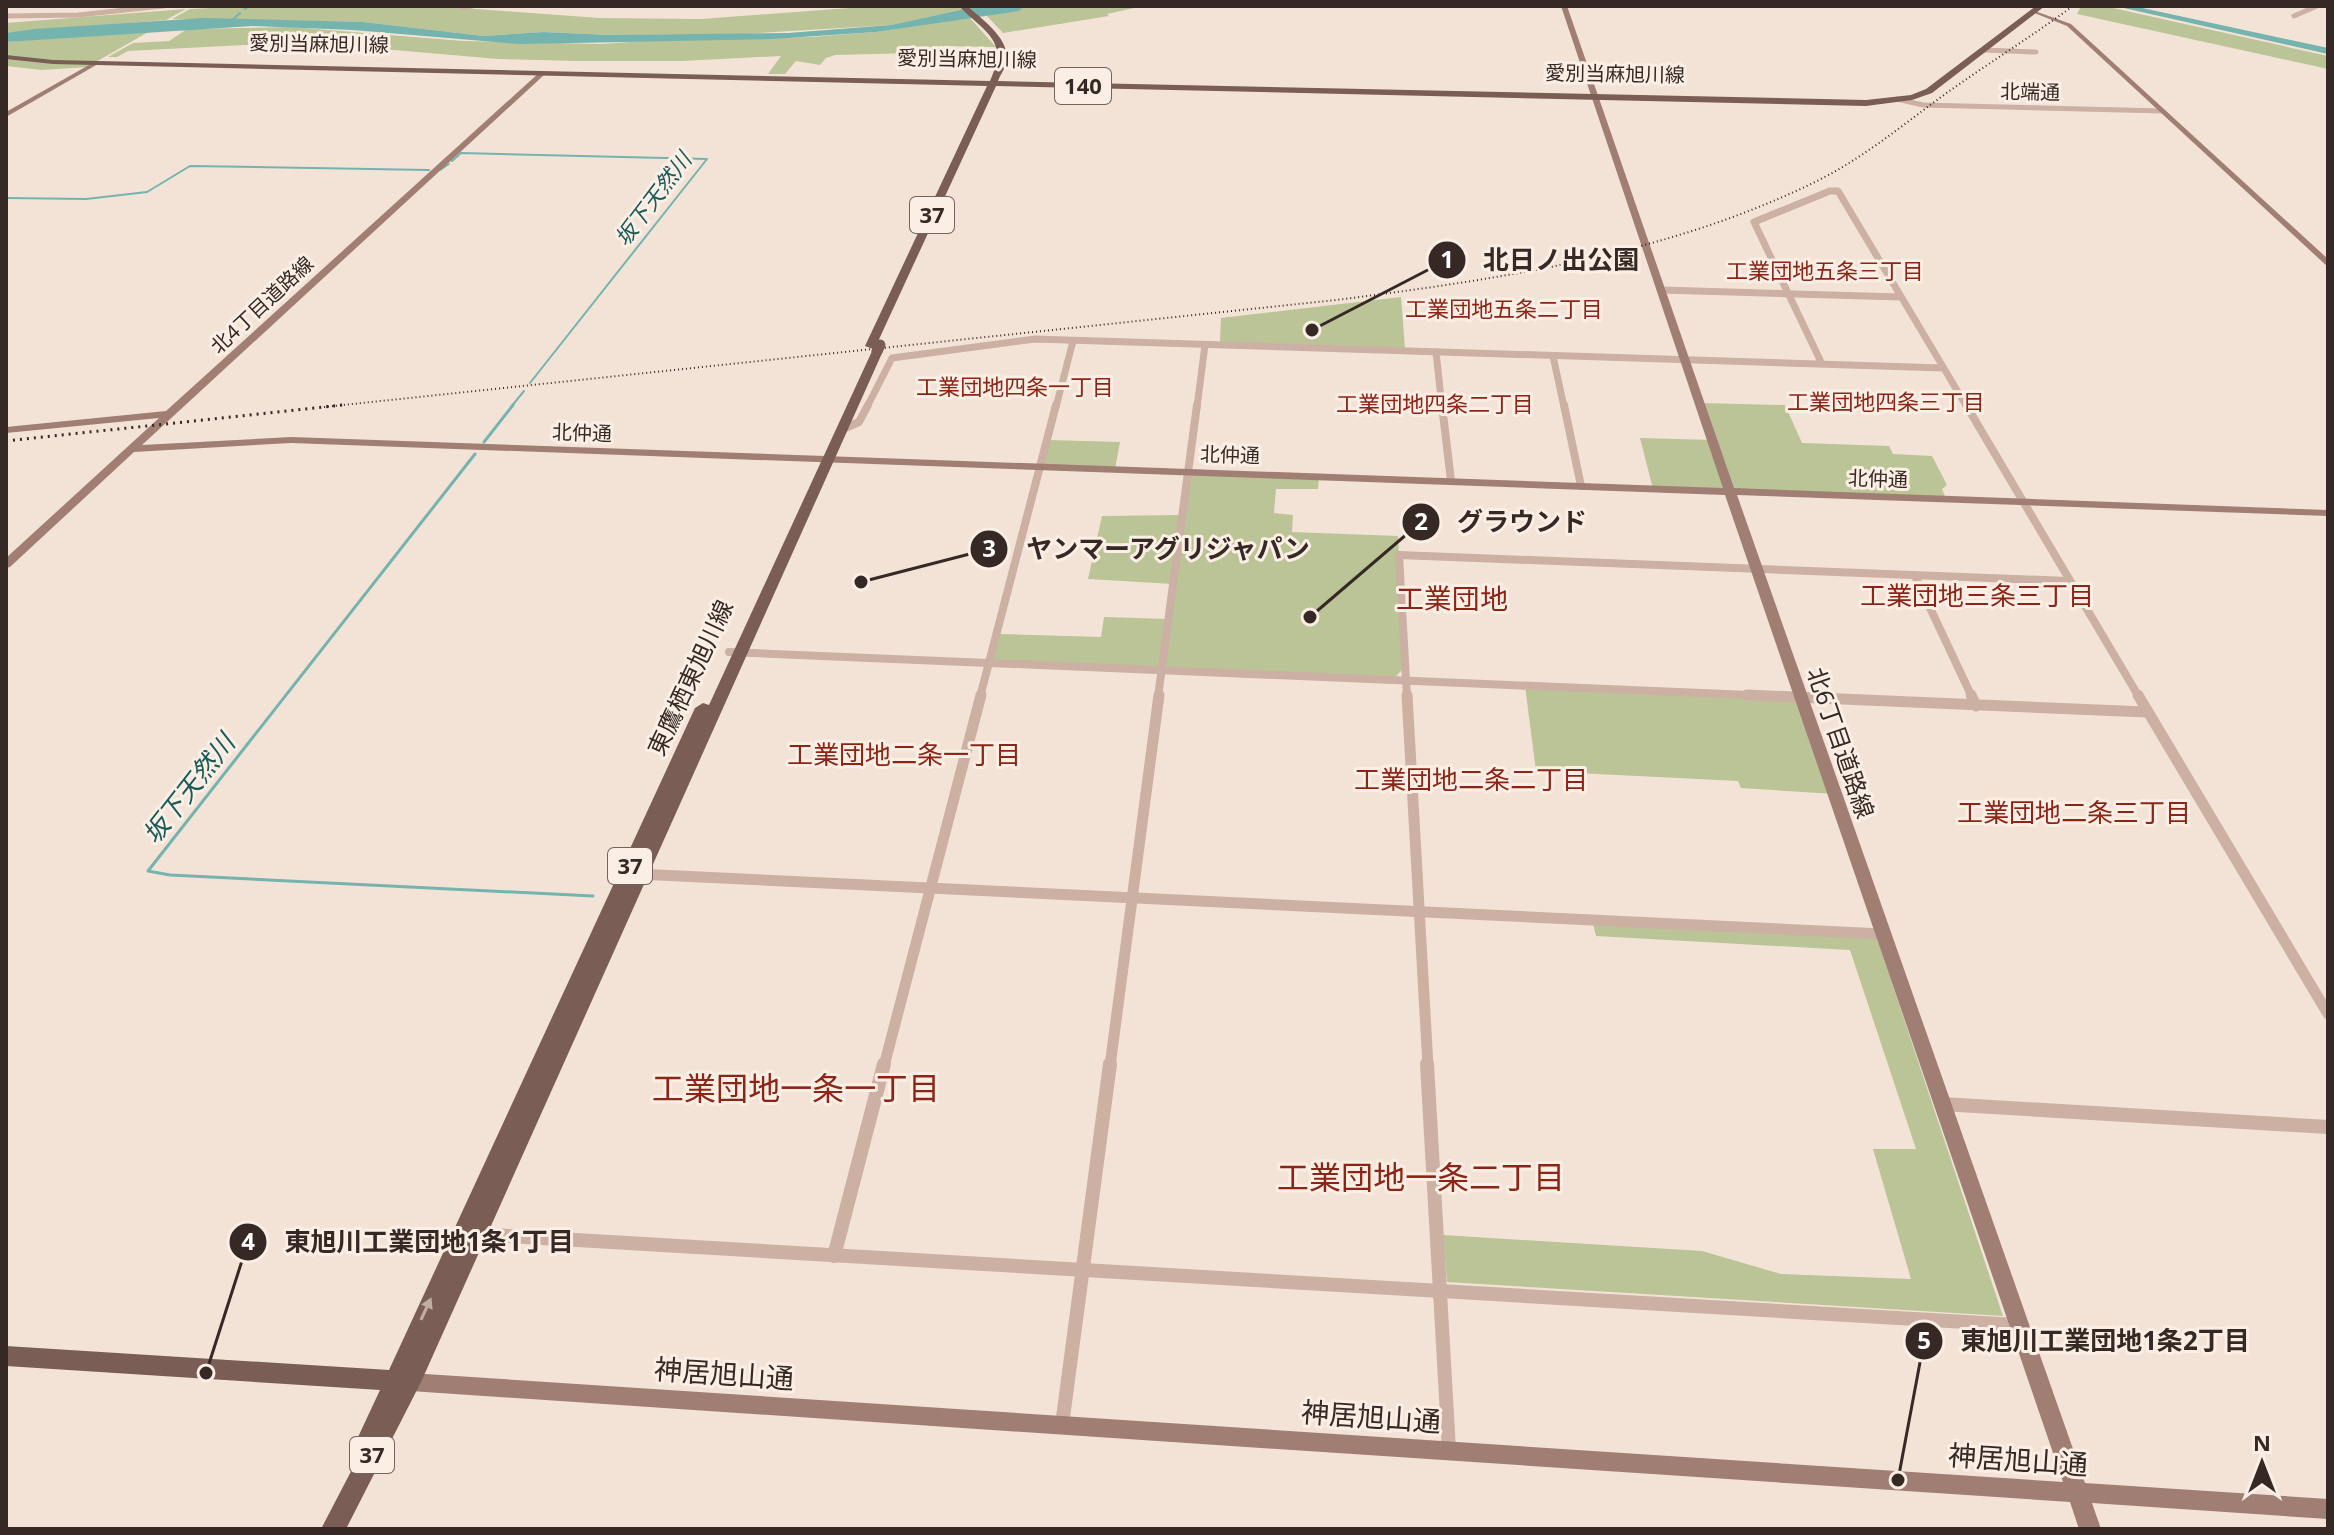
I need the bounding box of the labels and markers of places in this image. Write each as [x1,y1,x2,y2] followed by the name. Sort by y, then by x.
[1427,235,1655,285] callout: 北日ノ出公園
[1401,497,1603,547] callout: グラウンド
[969,524,1327,574] callout: ヤンマーアグリジャパン
[228,1217,590,1267] callout: 東旭川工業団地1条1丁目
[1904,1316,2266,1366] callout: 東旭川工業団地1条2丁目

